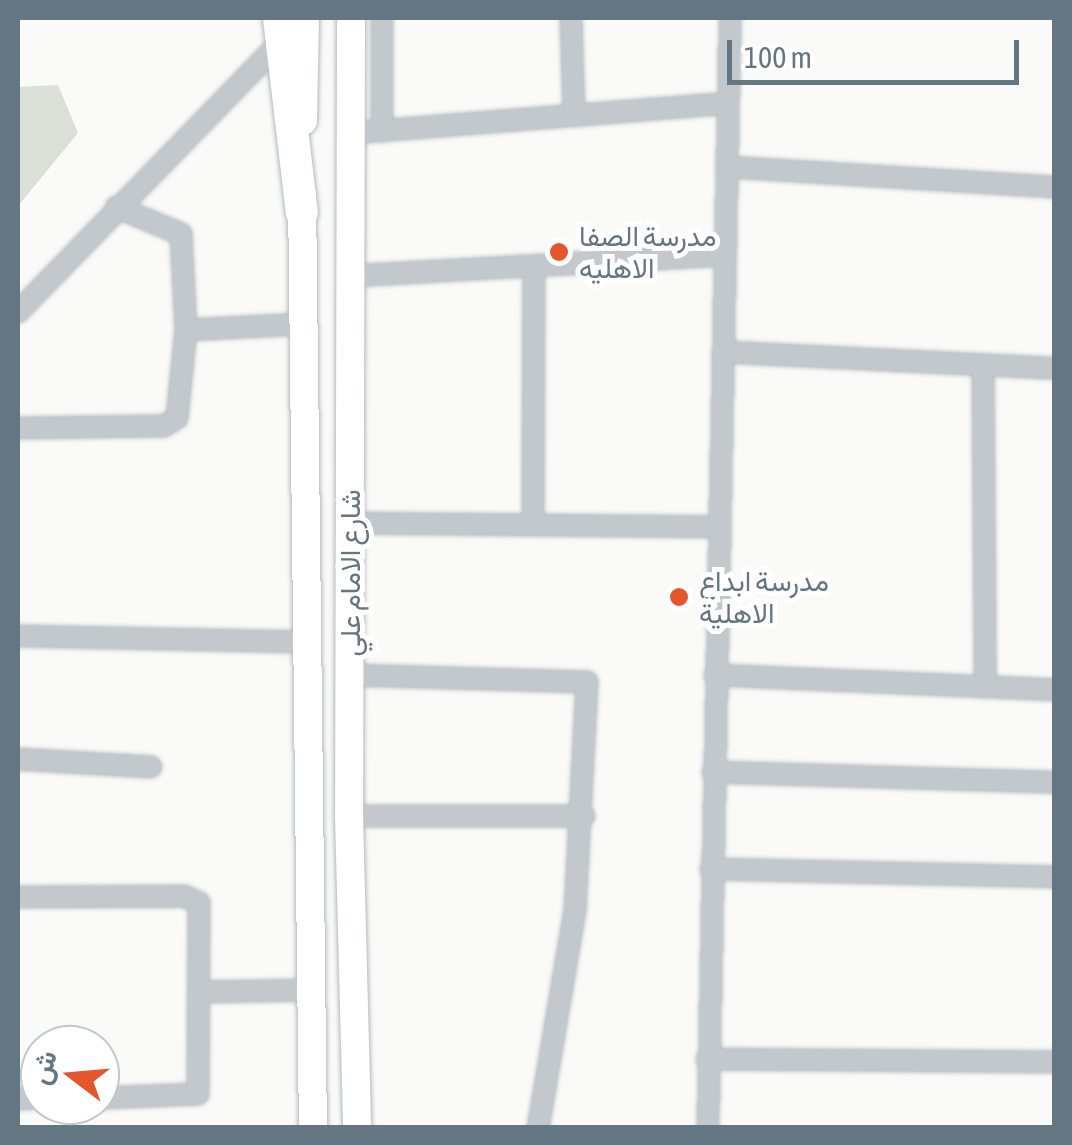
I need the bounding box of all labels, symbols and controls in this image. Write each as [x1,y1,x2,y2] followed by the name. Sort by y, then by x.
[732,20,1024,82] scale bar
[744,40,812,74] text: 100 m
[579,219,717,285] place label: مدرسة الصفا الاهليه
[548,241,570,263] marker: مدرسة الصفا الاهليه
[333,490,367,656] street label: شارع الامام علي
[699,564,829,630] place label: مدرسة ابداع الاهلية
[668,586,690,608] marker: مدرسة ابداع الاهلية
[20,1025,120,1125] north arrow
[23,1047,63,1088] text: ش

